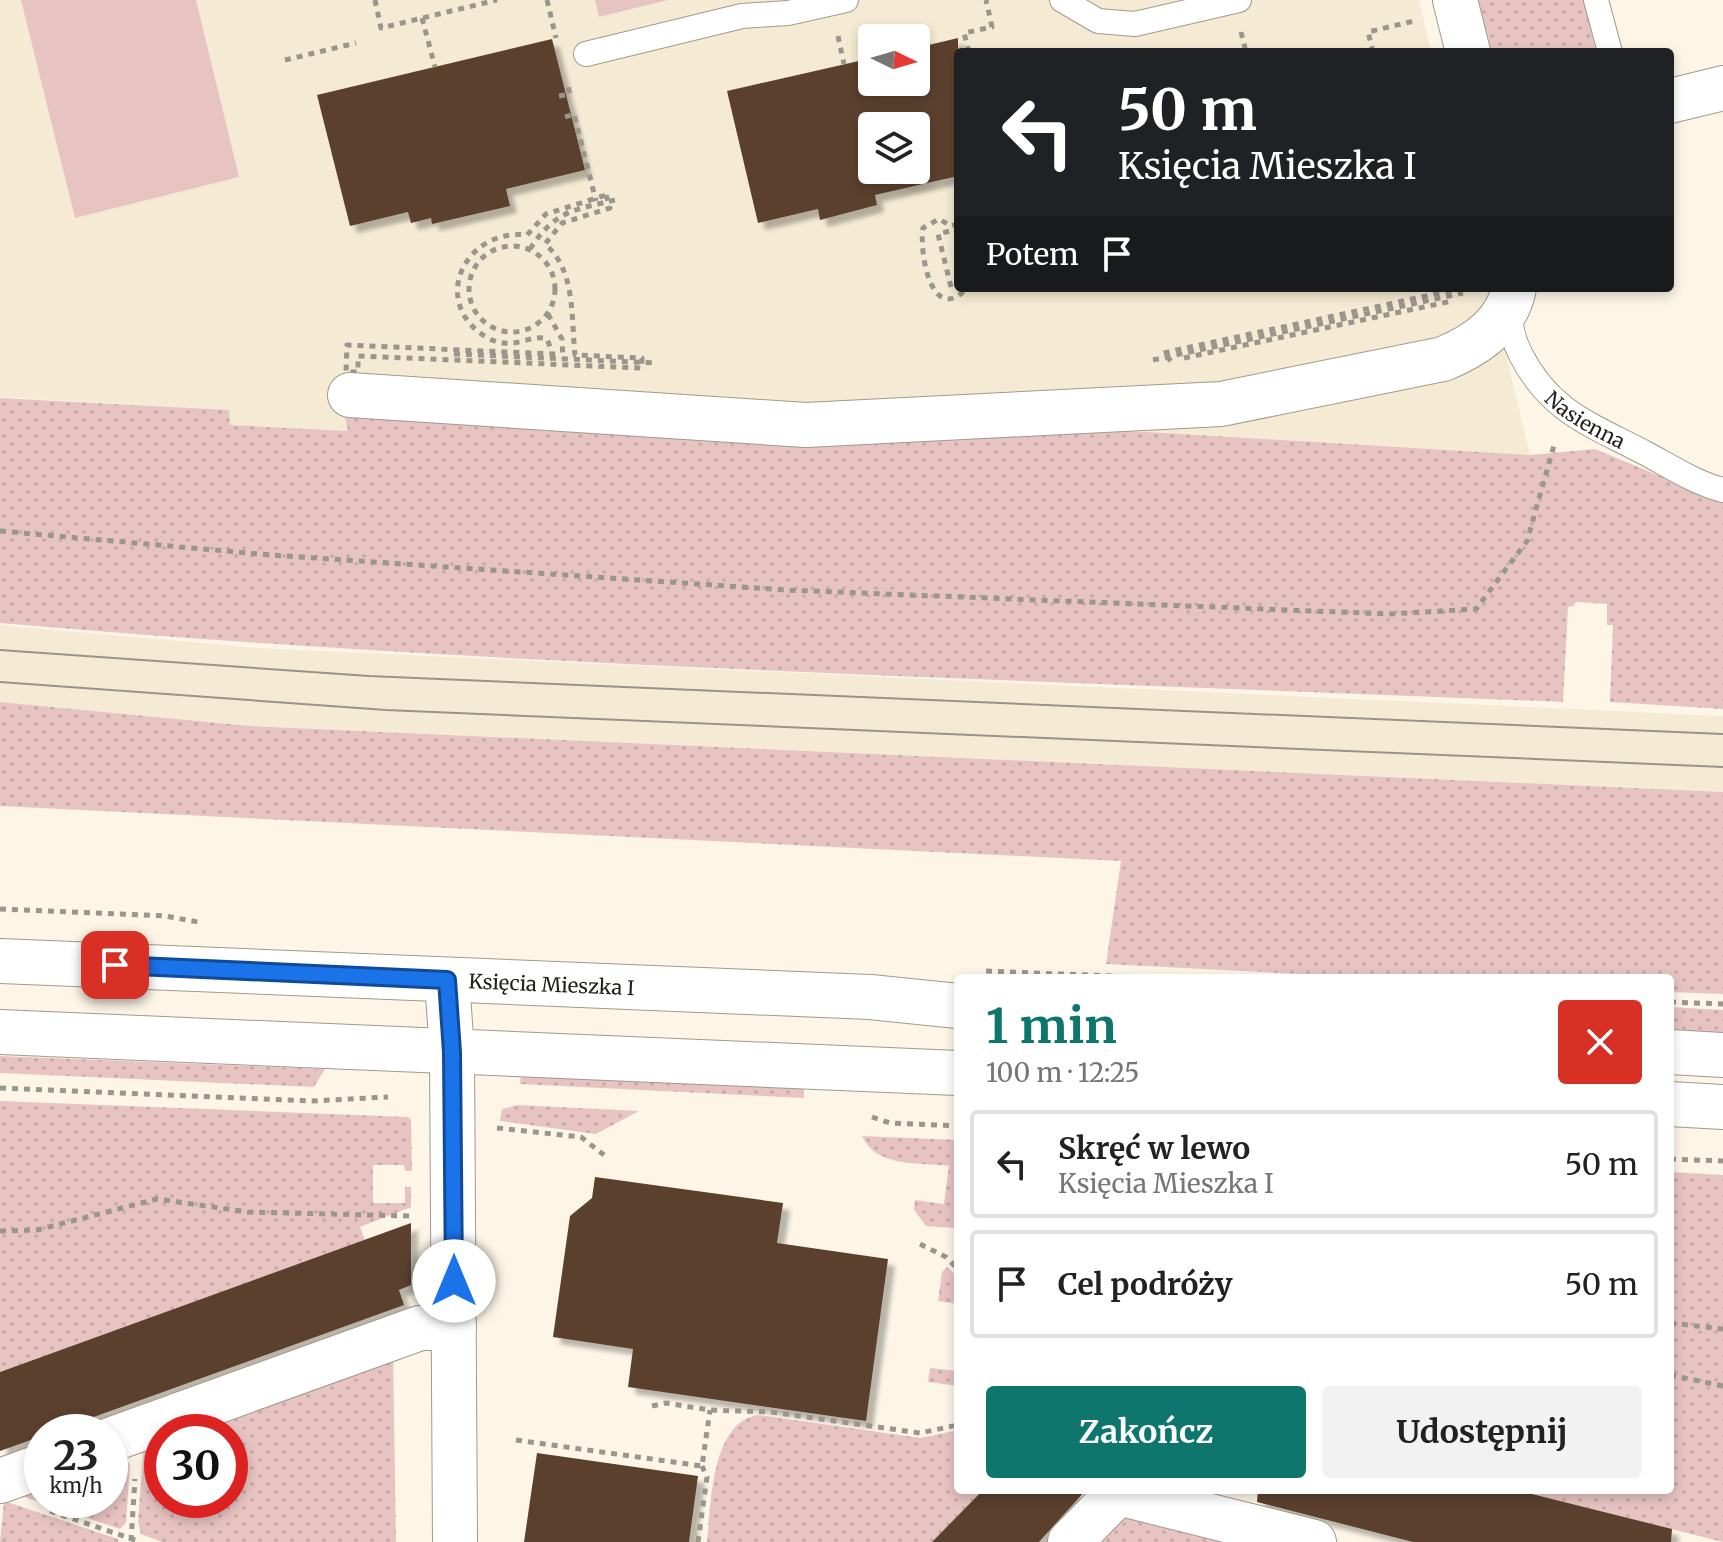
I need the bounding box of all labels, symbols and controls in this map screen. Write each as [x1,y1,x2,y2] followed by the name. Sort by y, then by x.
[858,24,930,96] north arrow
[858,24,930,184] map controls
[1118,75,1257,145] text: 50 m
[986,80,1090,184] icon: left
[858,112,930,184] button: layers
[1118,144,1417,189] text: Księcia Mieszka I
[1095,232,1139,276] icon: arrive
[986,235,1079,273] text: Potem
[1540,385,1630,454] street label: Nasienna
[81,931,149,999] pin
[93,943,137,987] icon: arrive
[468,968,635,1000] street label: Księcia Mieszka I
[986,996,1117,1056] text: 1 min
[1558,1000,1642,1084] button: close
[986,1056,1140,1089] text: 100 m · 12:25
[1058,1129,1250,1167] text: Skręć w lewo
[990,1142,1034,1186] icon: left
[1565,1145,1638,1183] text: 50 m
[1058,1167,1274,1200] text: Księcia Mieszka I
[412,1239,496,1323] position arrow
[990,1262,1034,1306] icon: arrive
[1058,1265,1233,1303] text: Cel podróży
[1565,1265,1638,1303] text: 50 m
[986,1386,1306,1478] button: Zakończ
[1322,1386,1642,1478] button: Udostępnij
[144,1414,248,1518] speed limit sign: 30
[53,1431,99,1481] text: 23
[50,1473,102,1498] text: km/h

